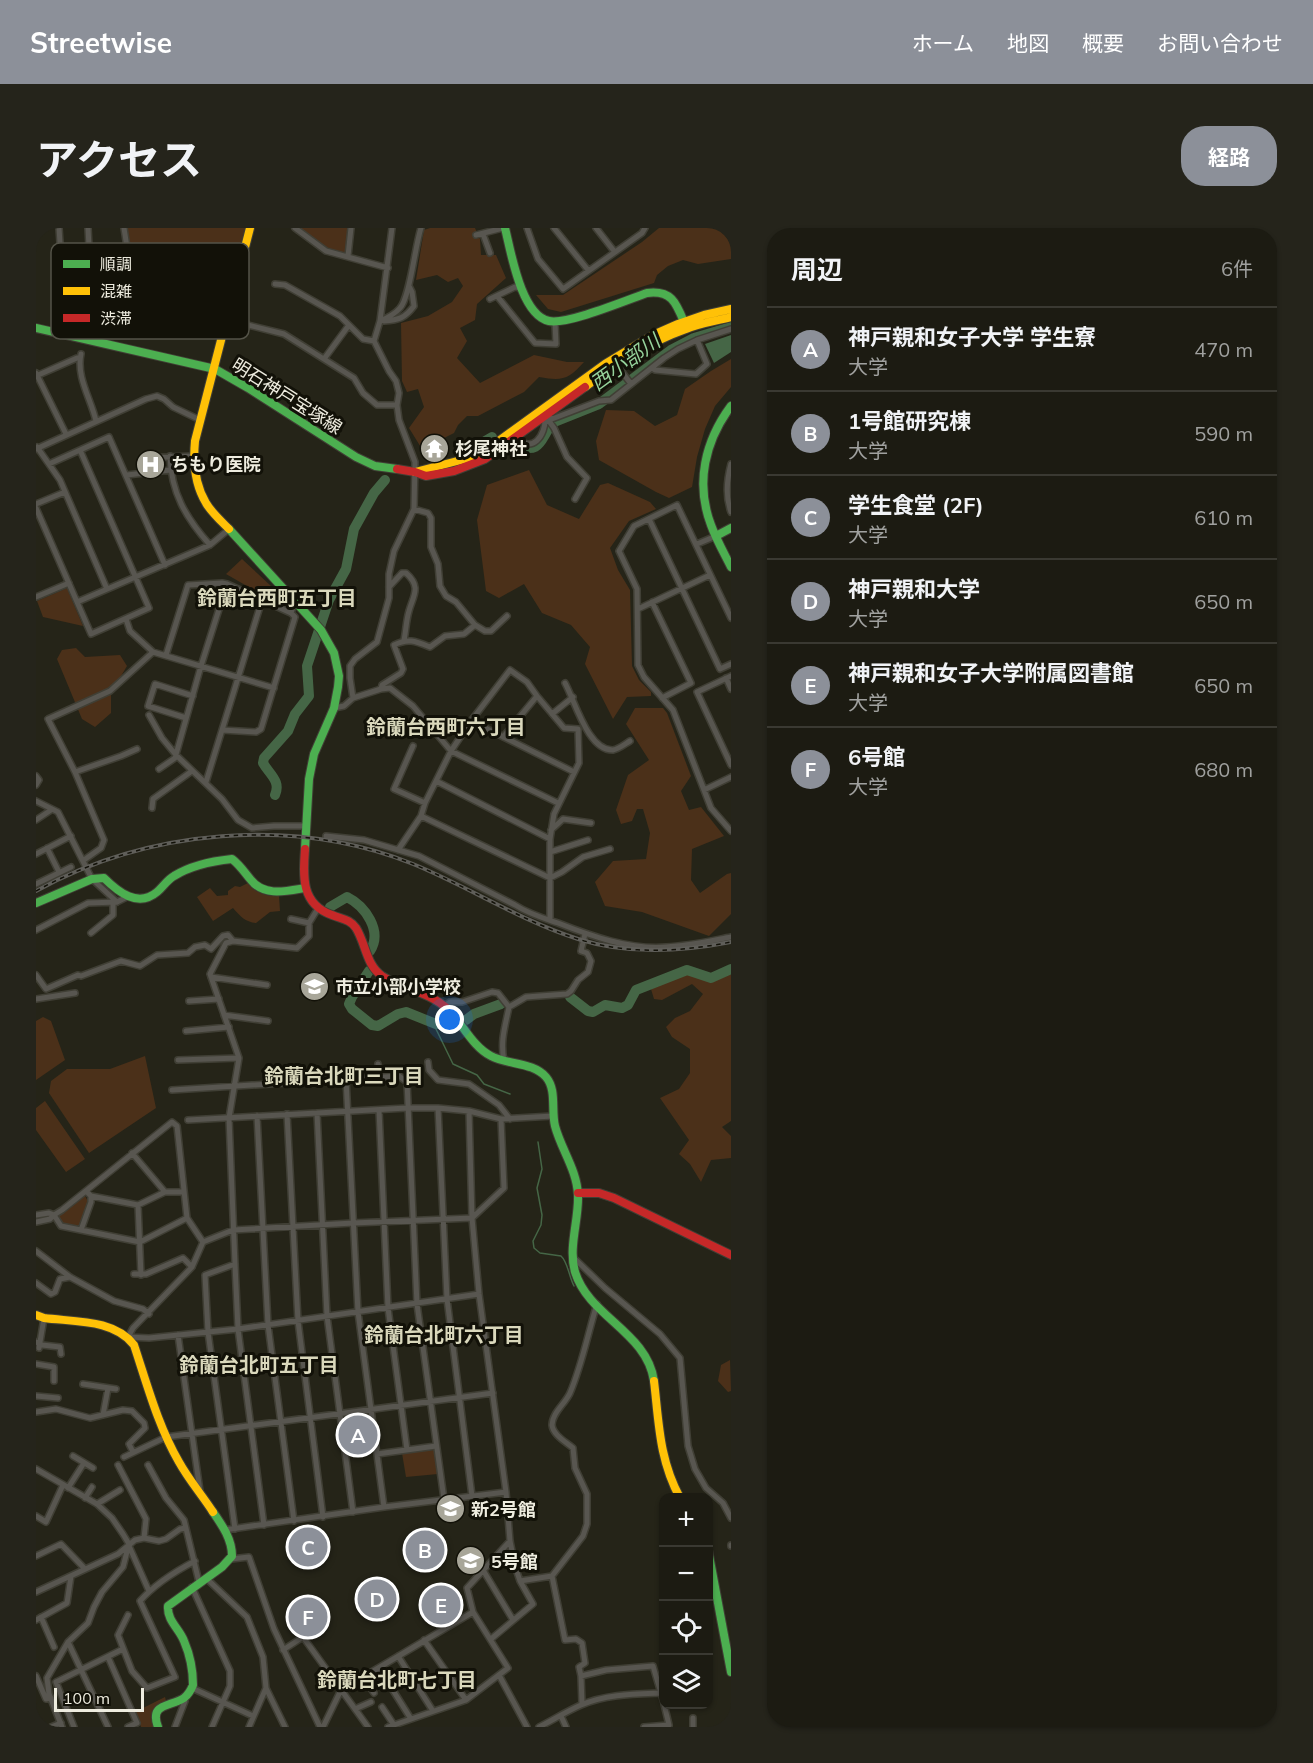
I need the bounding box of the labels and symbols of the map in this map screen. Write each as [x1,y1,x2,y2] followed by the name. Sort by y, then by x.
[51,243,249,339] legend
[100,254,132,274] text: 順調
[100,281,132,301] text: 混雑
[100,308,132,328] text: 渋滞
[585,327,666,396] water label: 西小部川
[227,353,347,439] street label: 明石神戸宝塚線
[418,432,450,464] temple icon: 杉尾神社
[455,437,527,460] place label: 杉尾神社
[134,448,166,480] hospital icon: ちもり医院
[171,453,261,476] place label: ちもり医院
[197,585,357,610] district label: 鈴蘭台西町五丁目
[366,714,526,739] district label: 鈴蘭台西町六丁目
[298,970,330,1002] school or university icon: 市立小部小学校
[335,975,461,998] place label: 市立小部小学校
[435,1005,464,1034] your location
[264,1063,424,1088] district label: 鈴蘭台北町三丁目
[364,1322,524,1347] district label: 鈴蘭台北町六丁目
[179,1352,339,1377] district label: 鈴蘭台北町五丁目
[338,1412,378,1458] pin: A
[434,1493,466,1525] school or university icon: 新2号館
[471,1498,536,1521] place label: 新2号館
[288,1524,328,1570] pin: C
[406,1528,444,1572] pin: B
[454,1545,486,1577] school or university icon: 5号館
[491,1550,538,1573] place label: 5号館
[358,1576,396,1622] pin: D
[422,1582,460,1628] pin: E
[288,1594,328,1640] pin: F
[317,1667,477,1692] district label: 鈴蘭台北町七丁目
[54,1685,144,1712] scale bar

